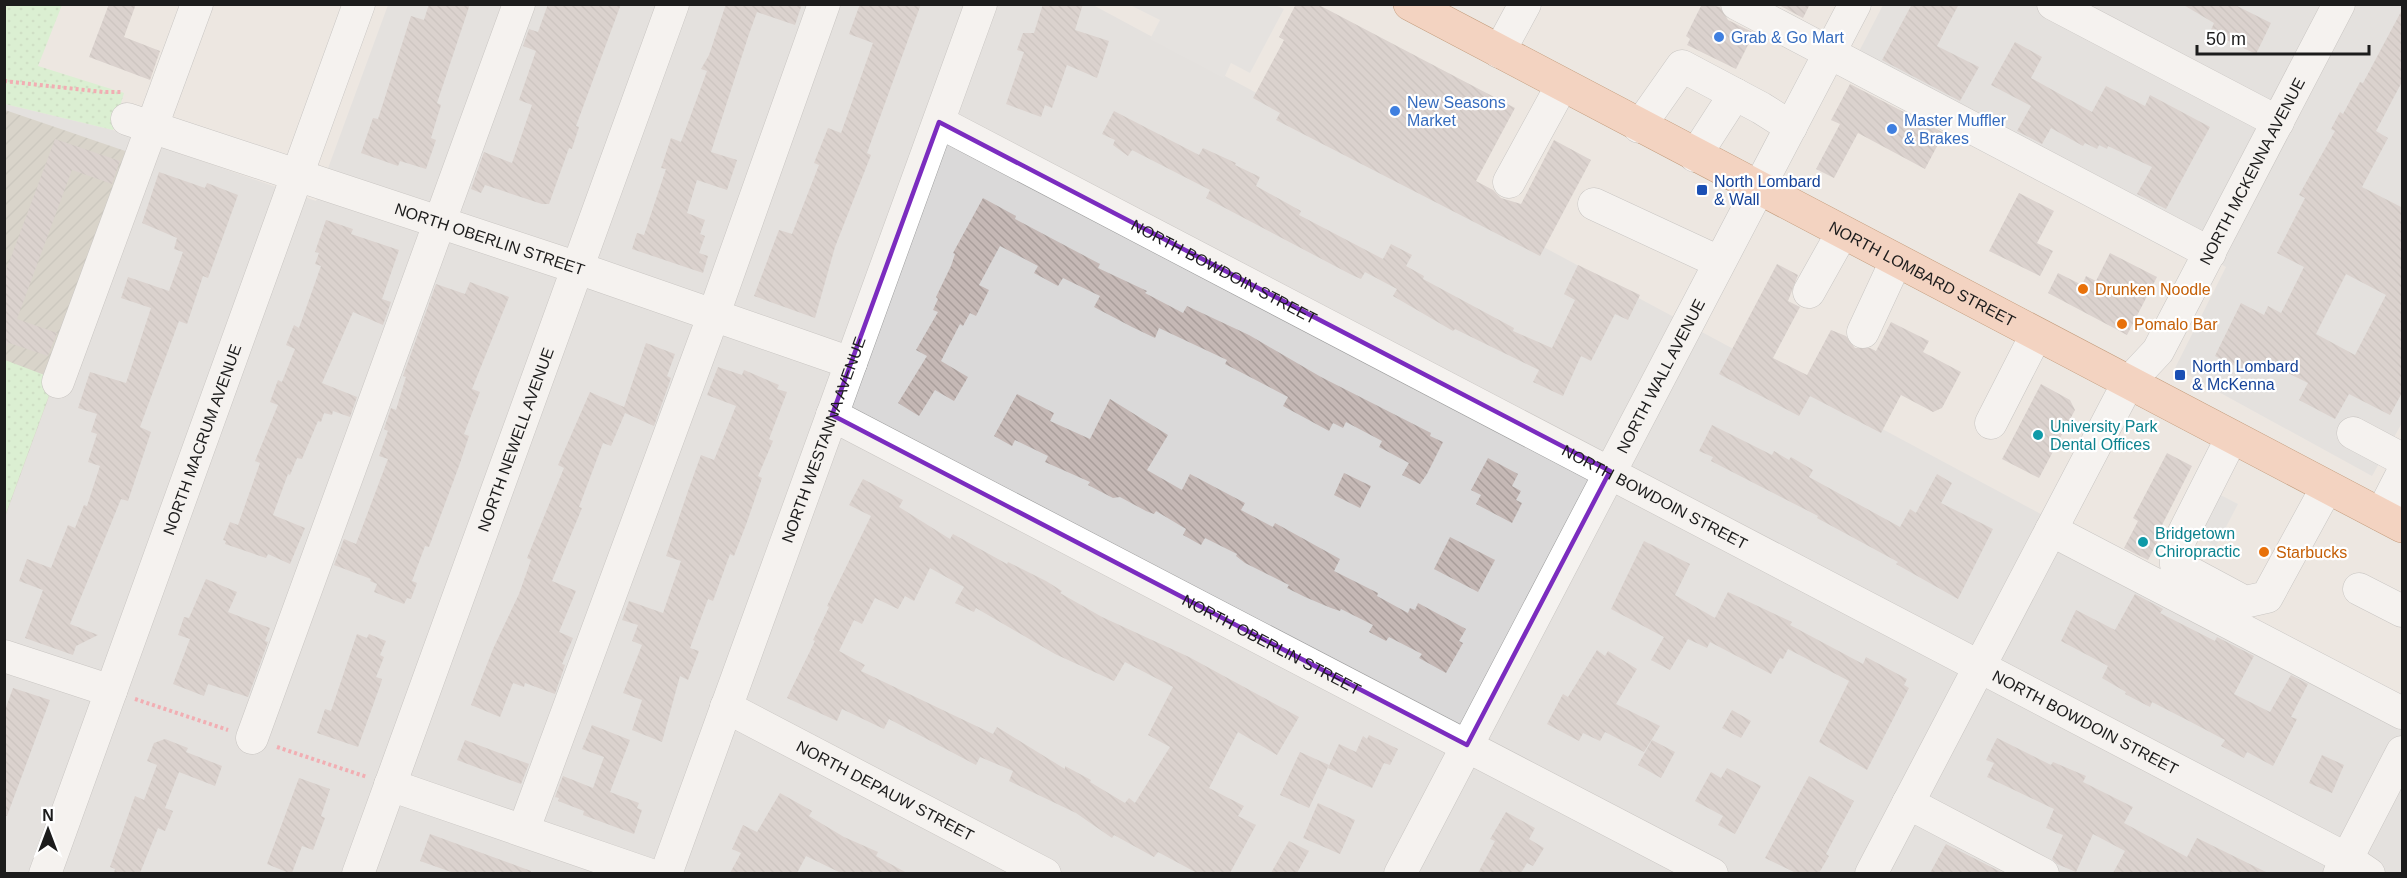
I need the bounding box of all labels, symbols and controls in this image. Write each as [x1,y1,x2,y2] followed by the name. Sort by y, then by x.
[2197,18,2370,56] scale bar
[1731,29,1844,46] place label: Grab & Go Mart
[2206,29,2246,49] text: 50 m
[1712,30,1726,44] marker: Grab & Go Mart
[2197,75,2308,268] street label: NORTH MCKENNA AVENUE
[1407,94,1506,129] place label: New Seasons Market
[1388,104,1402,118] marker: New Seasons Market
[1904,112,2007,147] place label: Master Muffler & Brakes
[1885,122,1899,136] marker: Master Muffler & Brakes
[1714,173,1821,208] place label: North Lombard & Wall
[1695,183,1709,197] marker: North Lombard & Wall
[392,200,587,279] street label: NORTH OBERLIN STREET
[1128,216,1320,327] street label: NORTH BOWDOIN STREET
[1826,218,2018,330] street label: NORTH LOMBARD STREET
[2095,281,2211,298] place label: Drunken Noodle
[2076,282,2090,296] marker: Drunken Noodle
[1614,296,1708,456] street label: NORTH WALL AVENUE
[2134,316,2218,333] place label: Pomalo Bar
[2115,317,2129,331] marker: Pomalo Bar
[779,334,869,545] street label: NORTH WESTANNA AVENUE
[160,342,244,537] street label: NORTH MACRUM AVENUE
[475,345,557,534] street label: NORTH NEWELL AVENUE
[2192,358,2299,393] place label: North Lombard & McKenna
[2173,368,2187,382] marker: North Lombard & McKenna
[2050,418,2159,453] place label: University Park Dental Offices
[2031,428,2045,442] marker: University Park Dental Offices
[1559,442,1750,553] street label: NORTH BOWDOIN STREET
[2155,525,2240,560] place label: Bridgetown Chiropractic
[2136,535,2150,549] marker: Bridgetown Chiropractic
[2276,544,2347,561] place label: Starbucks
[2257,545,2271,559] marker: Starbucks
[1179,591,1364,698] street label: NORTH OBERLIN STREET
[1990,667,2181,778] street label: NORTH BOWDOIN STREET
[794,738,977,844] street label: NORTH DEPAUW STREET
[18,800,78,860] north arrow
[42,807,54,824] text: N

